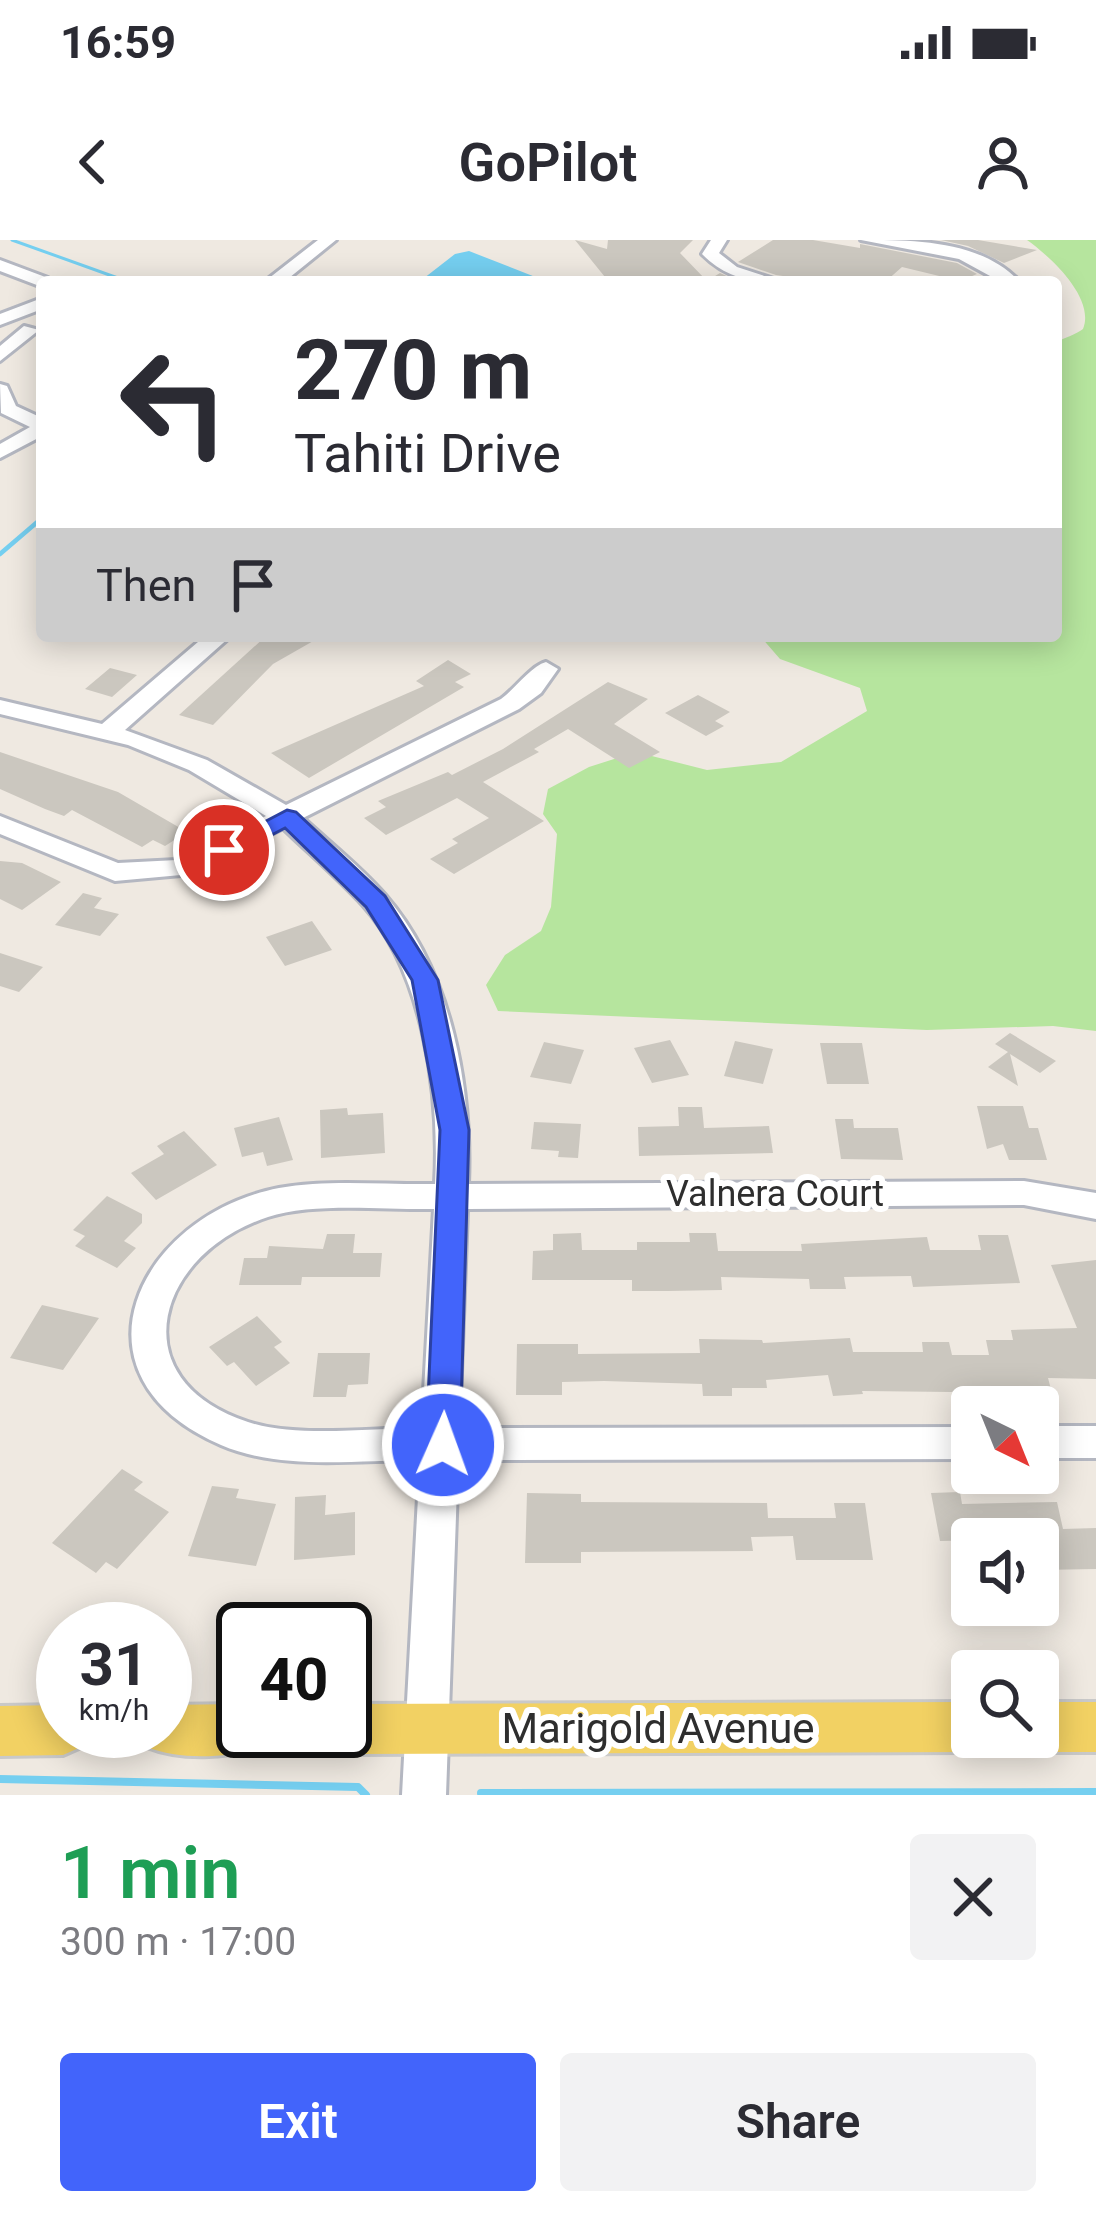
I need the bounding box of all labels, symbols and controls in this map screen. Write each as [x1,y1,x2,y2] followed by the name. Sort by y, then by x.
[60,16,176,69] text: 16:59
[60,129,126,195] icon: back
[970,129,1036,195] icon: person
[459,131,637,194] text: GoPilot
[294,321,532,420] text: 270 m
[96,324,252,480] icon: left
[294,422,561,485] text: Tahiti Drive
[220,552,286,618] icon: arrive
[96,559,196,612] text: Then
[173,799,275,901] pin
[191,817,257,883] icon: arrive
[666,1173,884,1215] street label: Valnera Court
[380,1382,506,1508] position arrow
[951,1386,1059,1494] north arrow
[951,1386,1059,1758] map controls
[951,1518,1059,1626] button: sound
[216,1602,372,1758] speed limit sign: 40
[80,1629,148,1700] text: 31
[951,1650,1059,1758] button: search
[79,1692,149,1727] text: km/h
[501,1704,815,1753] street label: Marigold Avenue
[60,1831,241,1916] text: 1 min
[910,1834,1036,1960] button: close
[60,1919,296,1965] text: 300 m · 17:00
[60,2053,536,2191] button: Exit
[560,2053,1036,2191] button: Share

